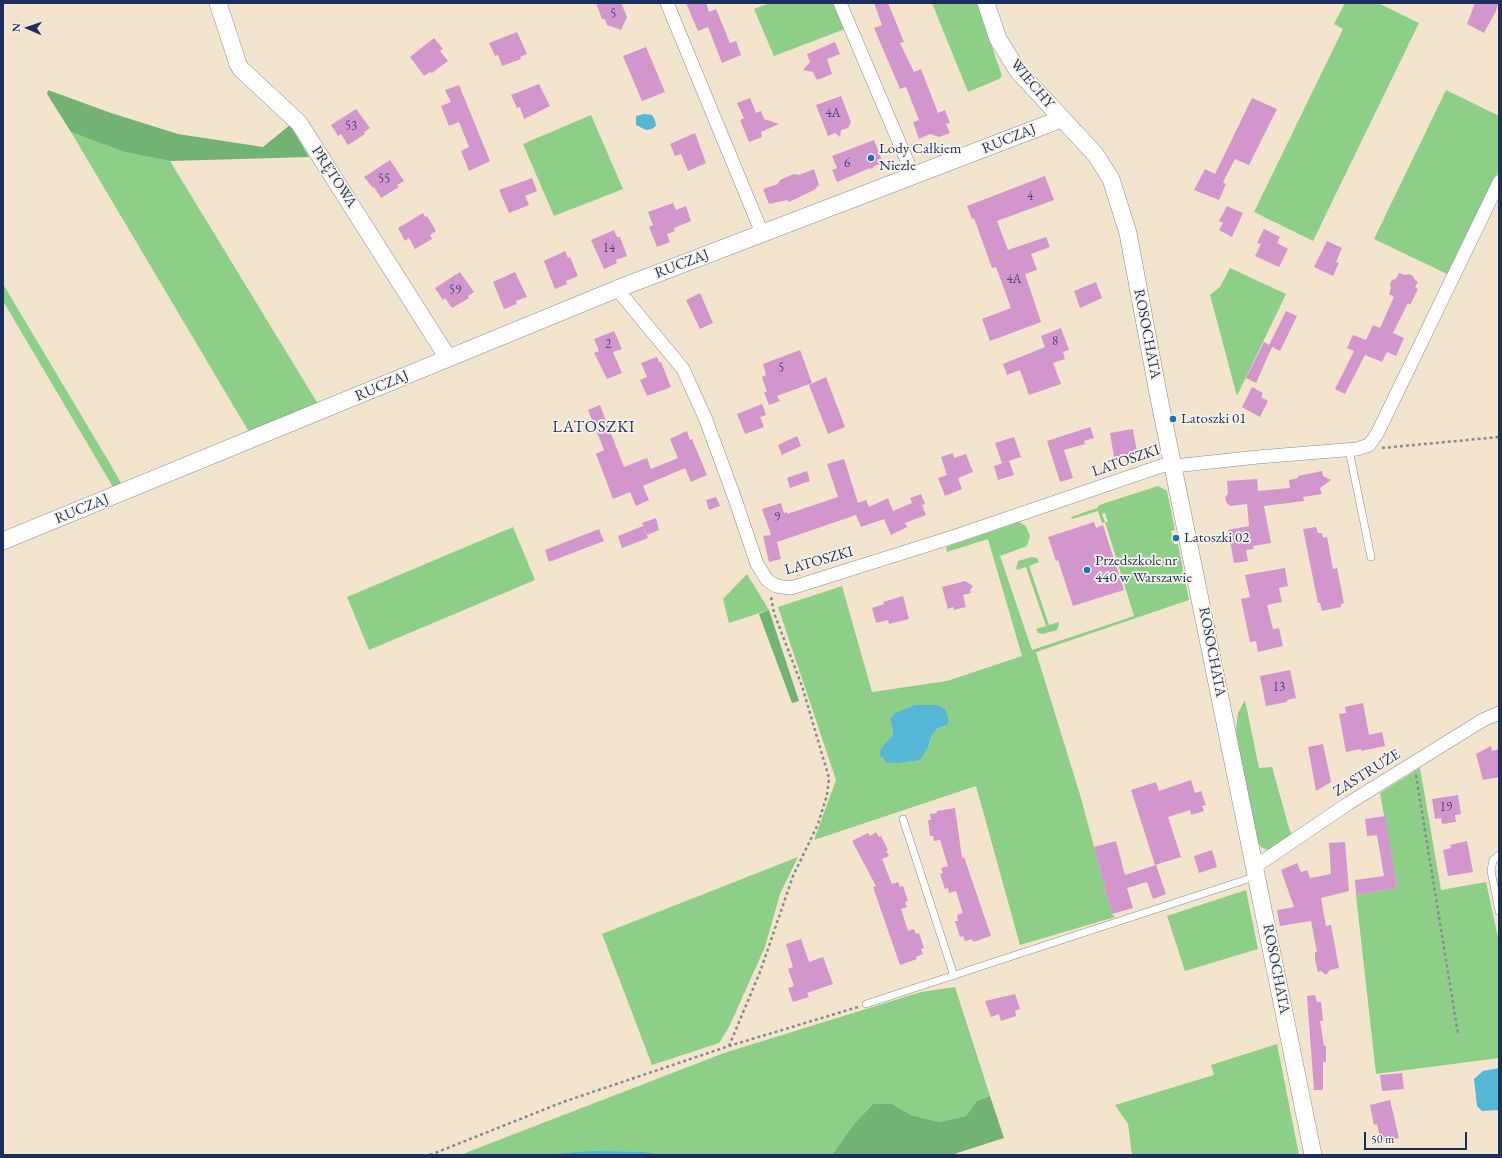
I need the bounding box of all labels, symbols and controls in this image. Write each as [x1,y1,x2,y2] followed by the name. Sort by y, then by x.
[610,6,616,22] house number: 5
[8,8,48,48] north arrow
[9,23,23,32] text: N
[1006,56,1058,112] street label: WIECHY
[825,105,841,121] house number: 4A
[345,118,357,134] house number: 53
[979,120,1039,158] street label: RUCZAJ
[879,140,961,175] place label: Lody Całkiem Niezłe
[307,143,361,211] street label: PRĘTOWA
[866,153,876,163] marker: Lody Całkiem Niezłe
[844,155,850,171] house number: 6
[378,171,390,187] house number: 55
[1027,188,1033,204] house number: 4
[603,240,615,256] house number: 14
[652,245,712,283] street label: RUCZAJ
[1006,271,1022,287] house number: 4A
[449,282,461,298] house number: 59
[1129,287,1165,381] street label: ROSOCHATA
[1052,333,1058,349] house number: 8
[605,336,611,352] house number: 2
[778,360,784,376] house number: 5
[352,367,412,405] street label: RUCZAJ
[1181,410,1246,428] place label: Latoszki 01
[1168,414,1178,424] marker: Latoszki 01
[553,418,635,438] district label: LATOSZKI
[1090,441,1162,481] street label: LATOSZKI
[52,490,112,528] street label: RUCZAJ
[774,509,780,525] house number: 9
[1184,529,1249,547] place label: Latoszki 02
[1171,533,1181,543] marker: Latoszki 02
[783,543,855,579] street label: LATOSZKI
[1095,552,1192,587] place label: Przedszkole nr 440 w Warszawie
[1082,565,1092,575] marker: Przedszkole nr 440 w Warszawie
[1194,605,1230,699] street label: ROSOCHATA
[1273,679,1285,695] house number: 13
[1330,745,1404,801] street label: ZASTRUŻE
[1440,799,1452,815] house number: 19
[1258,922,1294,1016] street label: ROSOCHATA
[1366,1124,1469,1150] scale bar
[1371,1131,1394,1147] text: 50 m

